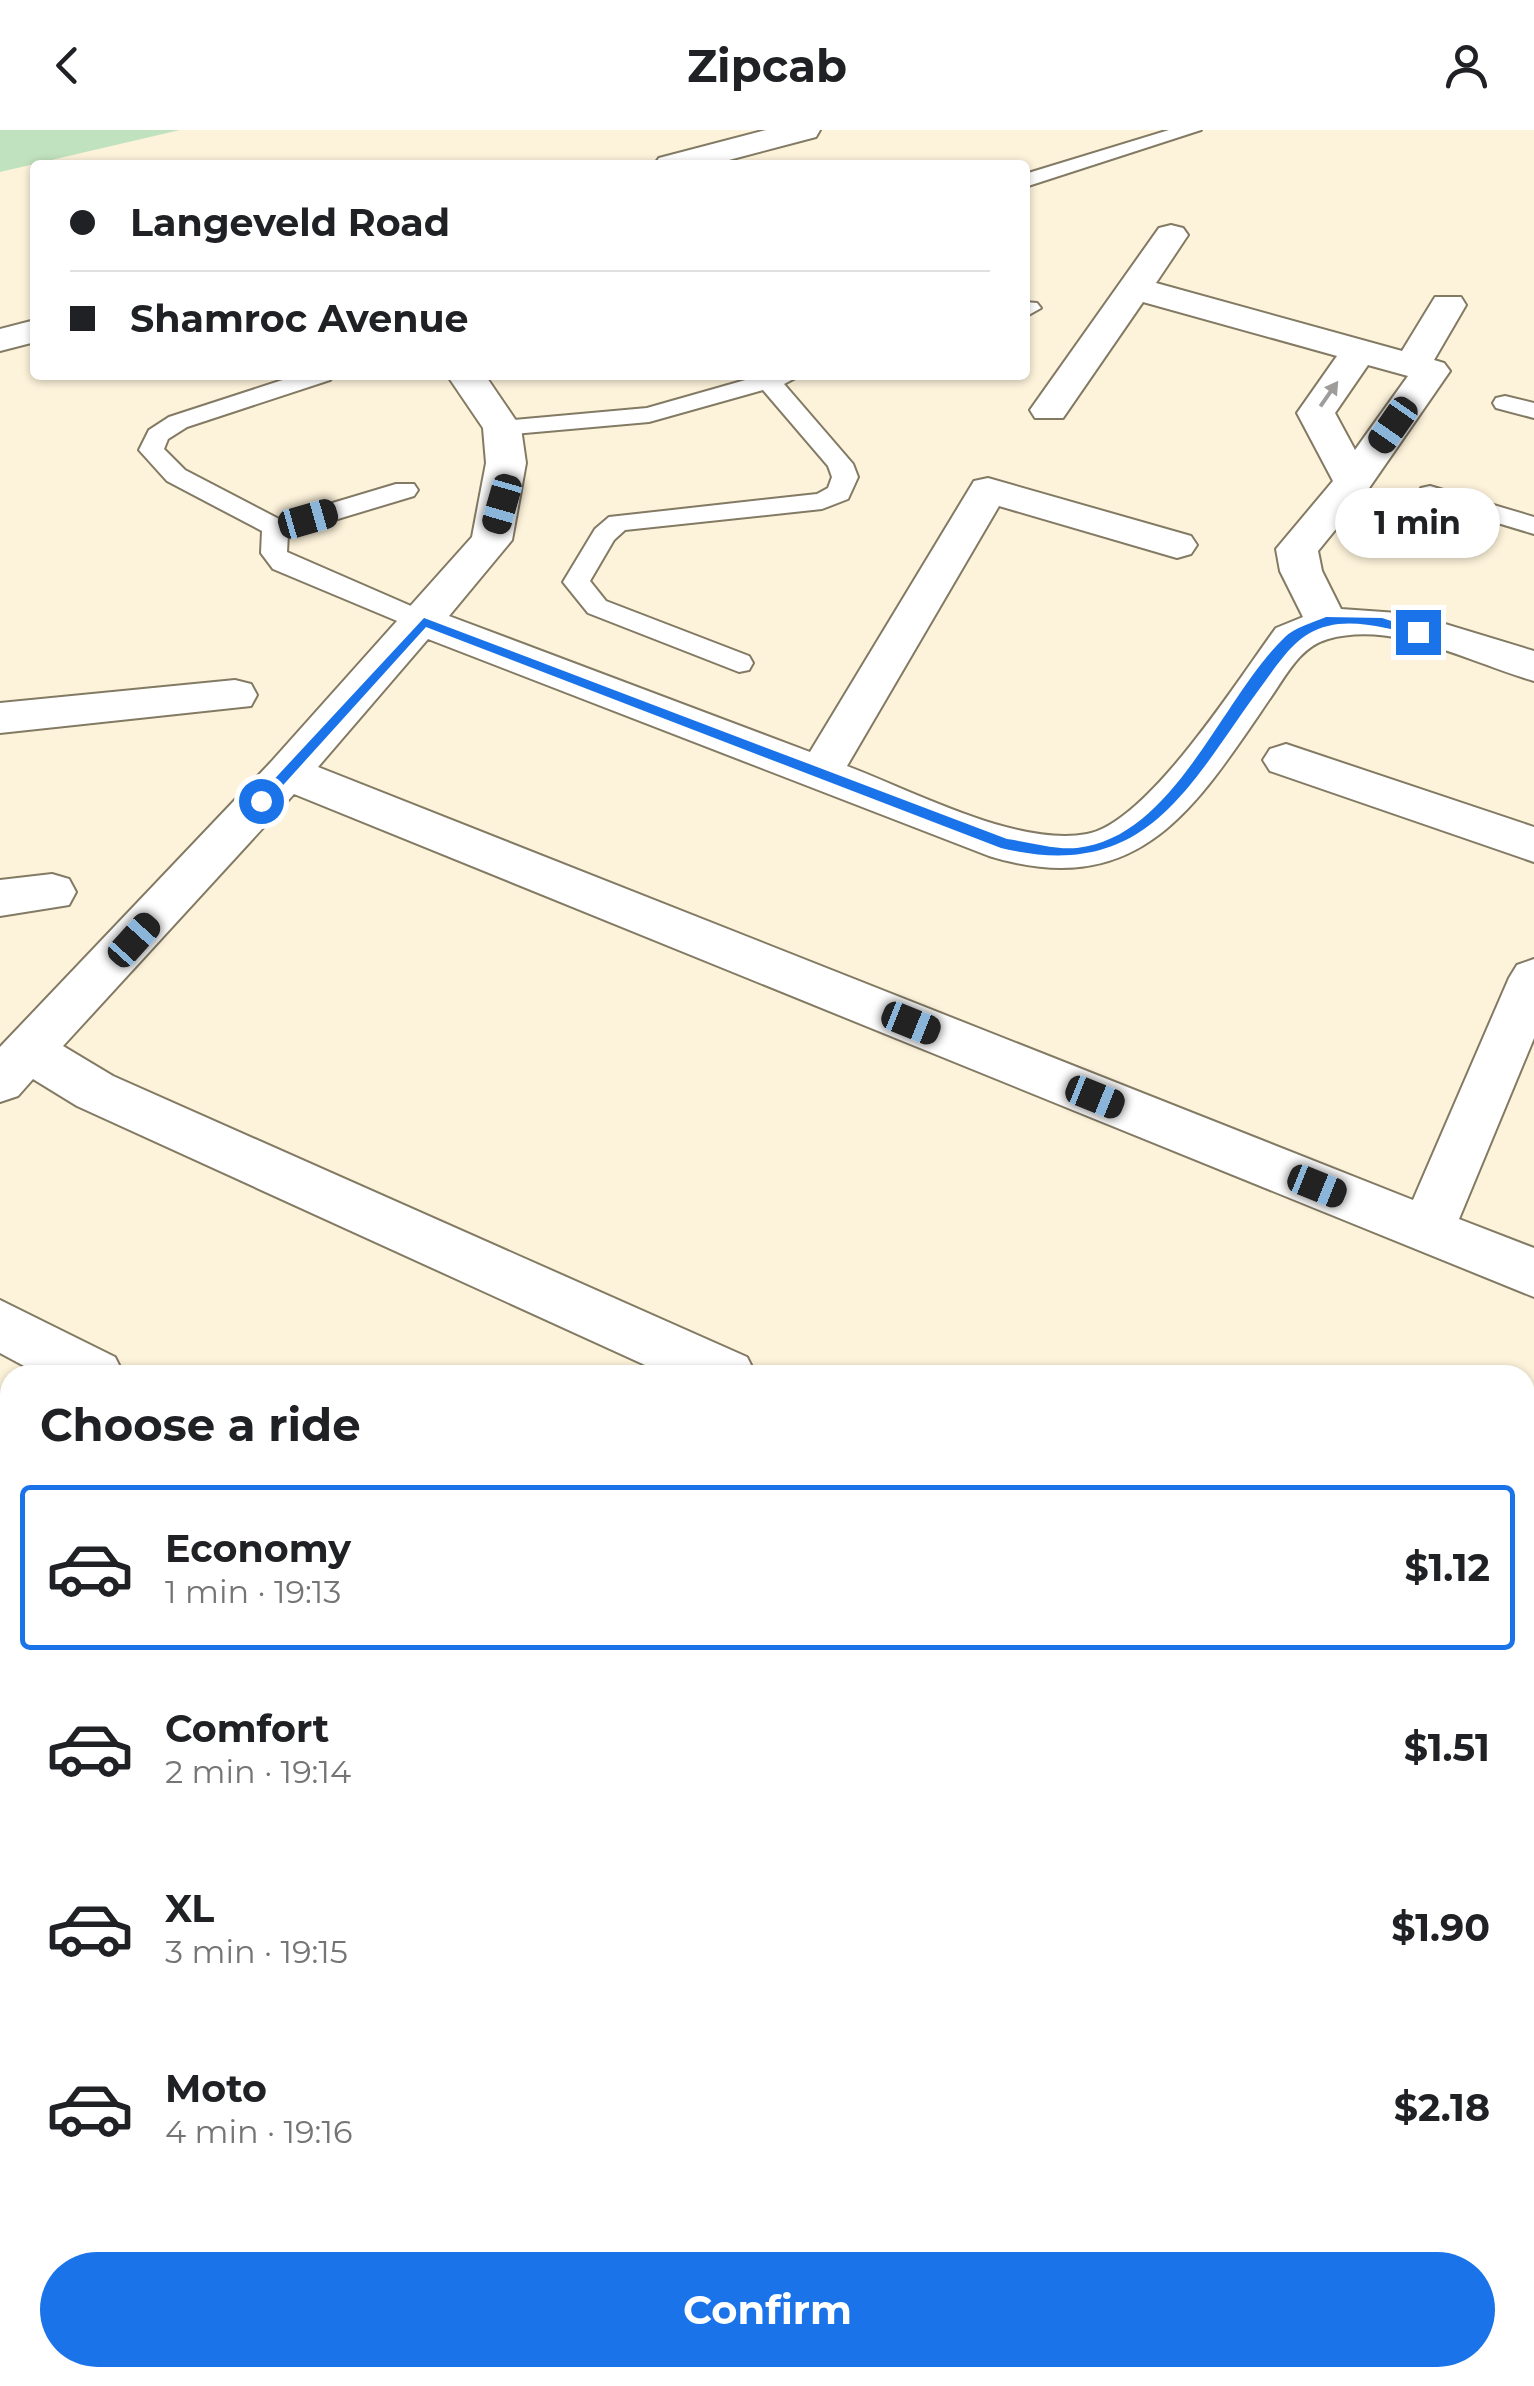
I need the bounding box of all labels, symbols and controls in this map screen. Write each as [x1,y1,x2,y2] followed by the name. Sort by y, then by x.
[40,38,95,93] icon: back
[687,38,847,93] text: Zipcab
[1439,38,1494,93] icon: person
[130,199,450,246] text: Langeveld Road
[130,295,468,342] text: Shamroc Avenue
[1318,381,1338,408] one-way arrow
[1364,392,1422,458] car
[479,471,525,537] car
[1336,487,1500,557] callout: 1 min
[275,496,341,542] car
[1374,503,1461,542] text: 1 min
[1396,610,1441,655] route end
[239,779,284,824] route start
[103,908,165,972] car
[878,998,944,1048] car
[1062,1072,1128,1122] car
[1284,1161,1350,1211] car
[40,1397,361,1452] text: Choose a ride
[45,1523,135,1613] icon: car
[165,1525,351,1572] text: Economy
[1405,1544,1490,1591] text: $1.12
[165,1572,341,1611] text: 1 min · 19:13
[45,1703,135,1793] icon: car
[165,1705,329,1752] text: Comfort
[1404,1724,1490,1771] text: $1.51
[165,1752,351,1791] text: 2 min · 19:14
[45,1883,135,1973] icon: car
[165,1885,214,1932] text: XL
[1391,1904,1490,1951] text: $1.90
[165,1932,348,1971] text: 3 min · 19:15
[45,2063,135,2153] icon: car
[165,2065,267,2112] text: Moto
[1394,2084,1490,2131] text: $2.18
[165,2112,352,2151] text: 4 min · 19:16
[40,2252,1495,2367] button: Confirm

